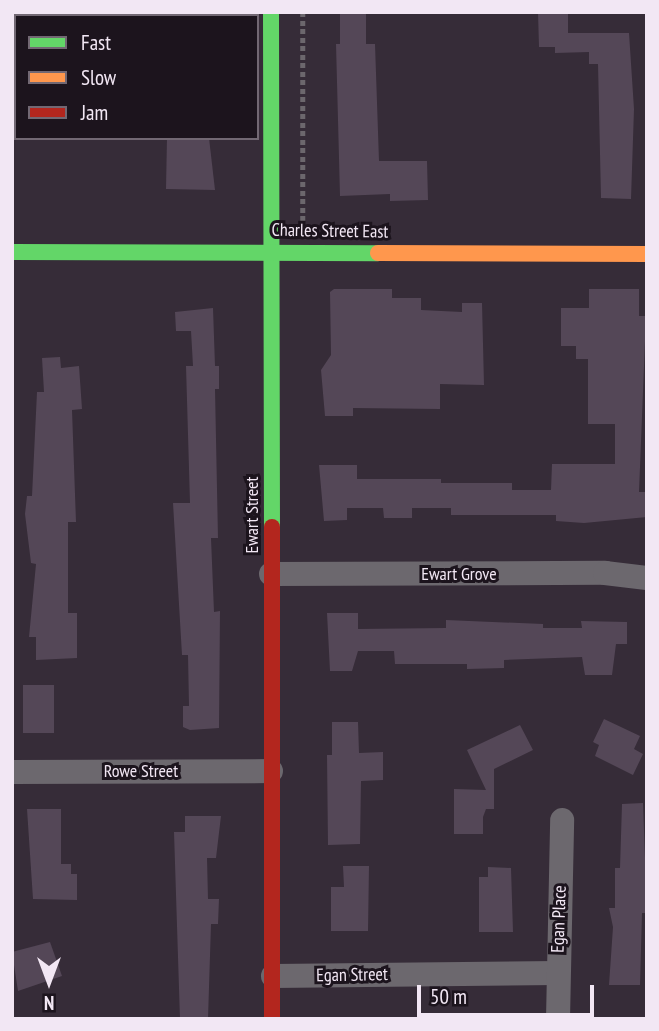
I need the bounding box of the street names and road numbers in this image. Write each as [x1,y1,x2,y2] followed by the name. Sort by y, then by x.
[271,219,389,243] street label: Charles Street East
[241,477,263,553] street label: Ewart Street
[421,563,497,585] street label: Ewart Grove
[104,760,178,782] street label: Rowe Street
[547,885,571,953] street label: Egan Place
[316,964,388,986] street label: Egan Street

